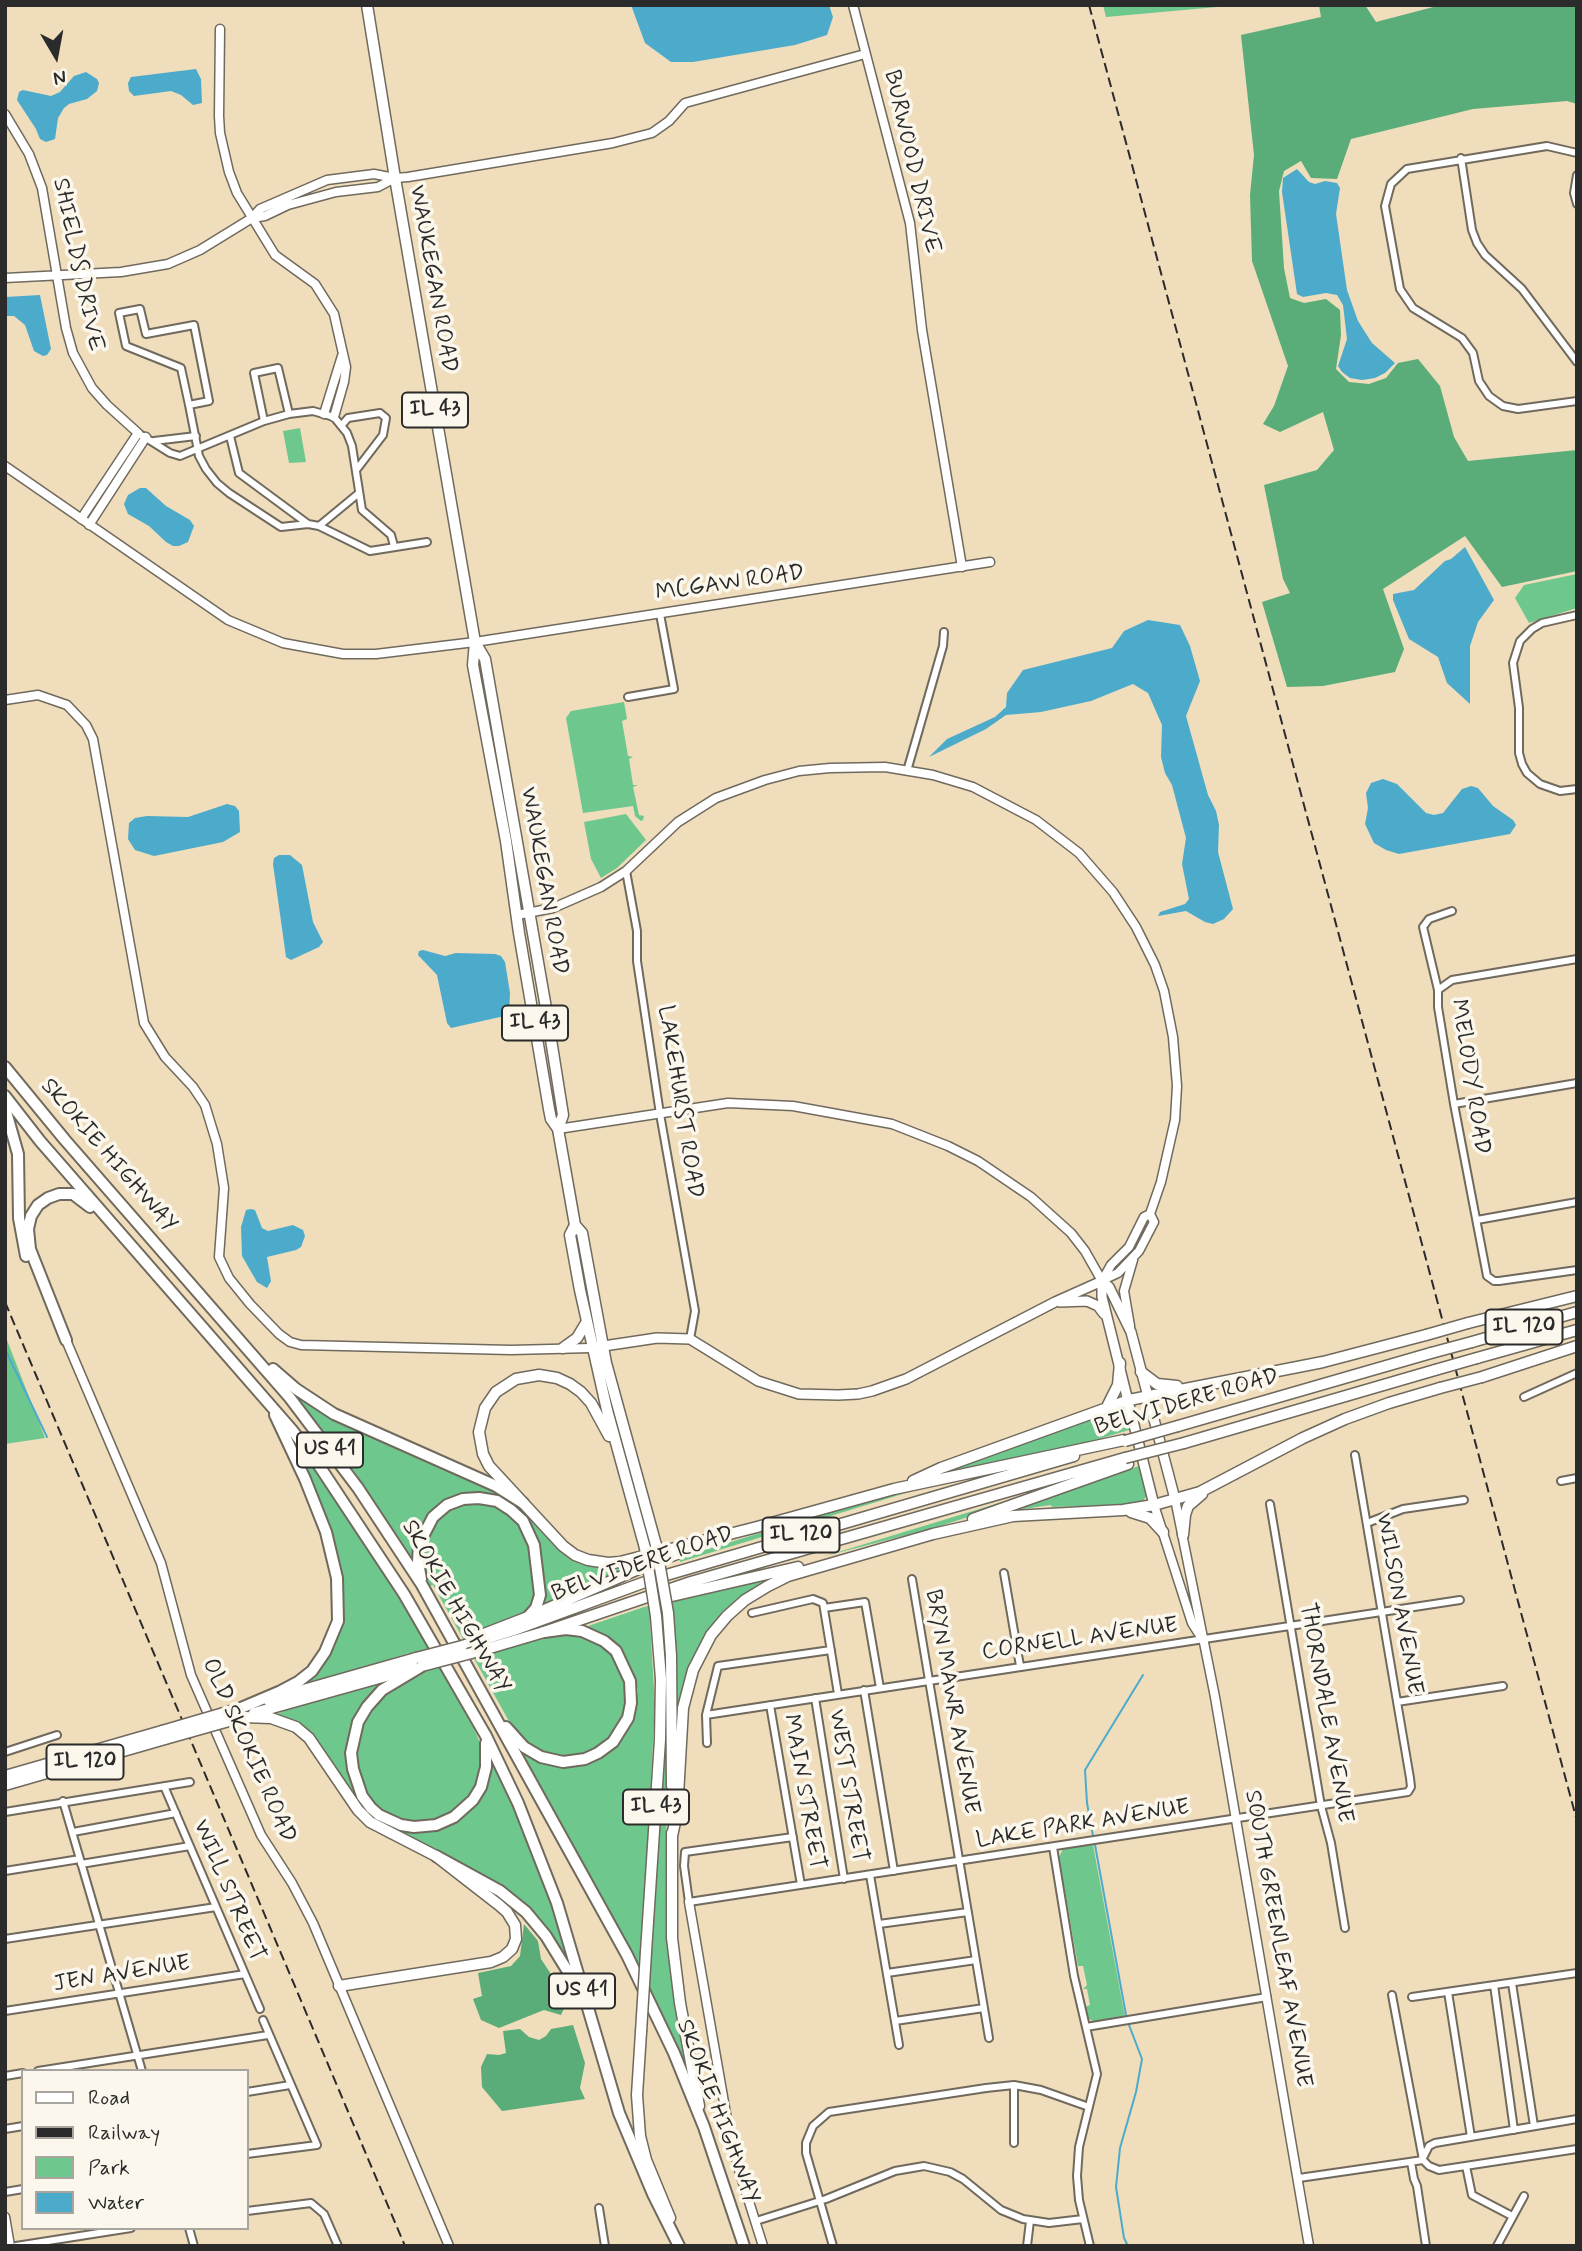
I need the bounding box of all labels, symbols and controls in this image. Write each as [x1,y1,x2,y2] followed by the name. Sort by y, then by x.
[21,21,91,91] north arrow
[51,64,68,91] text: N
[876,68,946,256] street label: BURWOOD DRIVE
[45,176,109,354] street label: SHIELDS DRIVE
[402,183,462,375] street label: WAUKEGAN ROAD
[402,392,468,428] road number: IL 43
[654,560,806,608] street label: MCGAW ROAD
[513,785,573,977] street label: WAUKEGAN ROAD
[1443,997,1495,1157] street label: MELODY ROAD
[650,1003,708,1201] street label: LAKEHURST ROAD
[502,1006,568,1040] road number: IL 43
[34,1073,182,1239] street label: SKOKIE HIGHWAY
[1486,1310,1562,1344] road number: IL 120
[1092,1364,1282,1442] street label: BELVIDERE ROAD
[297,1432,363,1468] road number: US 41
[1368,1511,1428,1697] street label: WILSON AVENUE
[394,1516,516,1698] street label: SKOKIE HIGHWAY
[762,1518,840,1552] road number: IL 120
[549,1521,737,1609] street label: BELVIDERE ROAD
[918,1587,984,1817] street label: BRYN MAWR AVENUE
[1292,1601,1358,1825] street label: THORNDALE AVENUE
[980,1613,1180,1667] street label: CORNELL AVENUE
[195,1654,301,1848] street label: OLD SKOKIE ROAD
[821,1708,873,1864] street label: WEST STREET
[776,1712,830,1872] street label: MAIN STREET
[46,1744,124,1780] road number: IL 120
[1237,1788,1317,2090] street label: SOUTH GREENLEAF AVENUE
[623,1790,689,1825] road number: IL 43
[974,1794,1192,1856] street label: LAKE PARK AVENUE
[186,1816,270,1966] street label: WILL STREET
[51,1951,193,1999] street label: JEN AVENUE
[549,1974,615,2008] road number: US 41
[669,2016,765,2208] street label: SKOKIE HIGHWAY
[21,2069,248,2230] legend
[88,2084,130,2112] text: Road
[88,2119,160,2147] text: Railway
[88,2154,130,2182] text: Park
[88,2189,144,2217] text: Water

